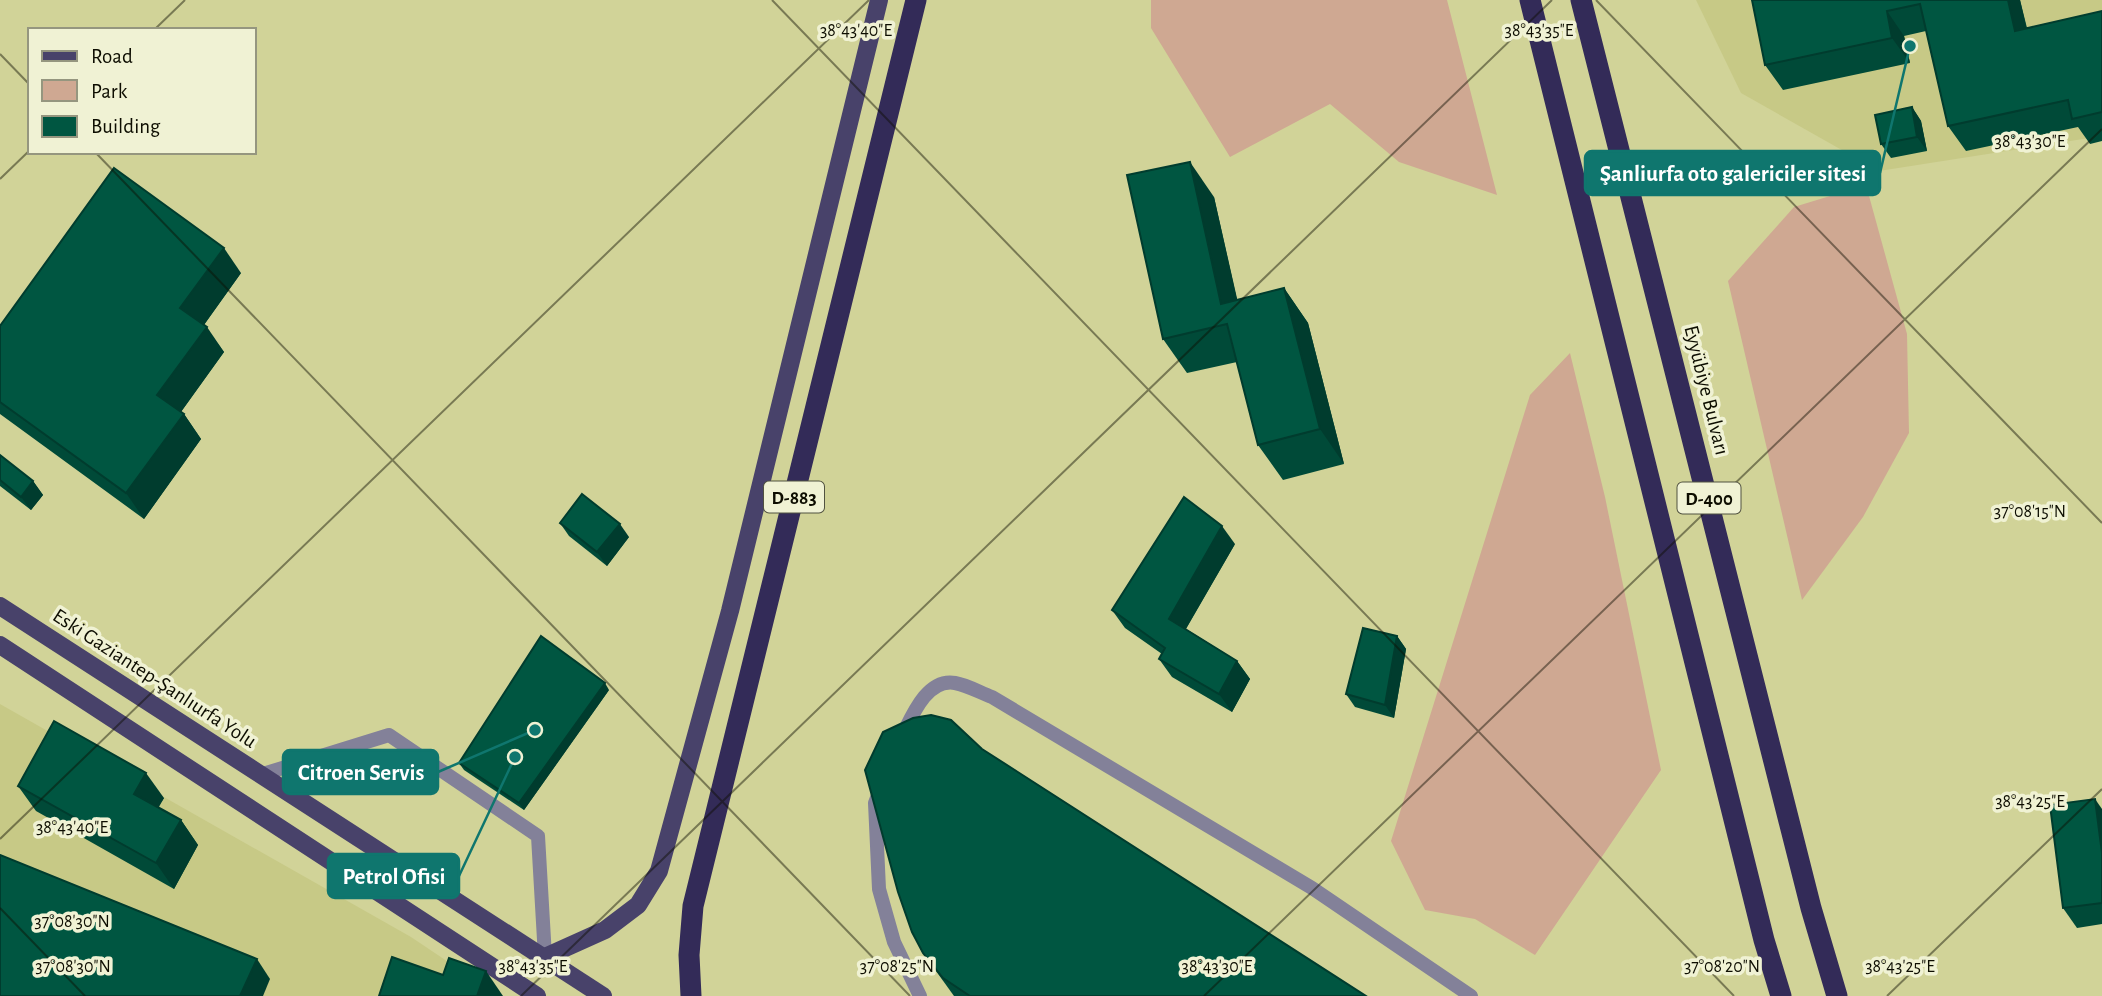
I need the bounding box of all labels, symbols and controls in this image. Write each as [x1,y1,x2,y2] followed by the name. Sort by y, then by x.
[820,22,892,40] text: 38°43'40"E
[1505,22,1574,40] text: 38°43'35"E
[28,28,256,154] legend
[91,46,133,67] text: Road
[91,81,128,102] text: Park
[91,116,161,137] text: Building
[1995,133,2066,151] text: 38°43'30"E
[1585,151,1880,195] callout: Şanliurfa oto galericiler sitesi
[1600,163,1866,186] text: Şanliurfa oto galericiler sitesi
[1680,323,1733,457] street label: Eyyübiye Bulvarı
[764,482,824,512] road number: D-883
[1678,482,1740,513] road number: D-400
[1994,503,2066,521] text: 37°08'15"N
[49,605,261,752] street label: Eski Gaziantep-Şanlıurfa Yolu
[283,750,438,794] callout: Citroen Servis
[298,762,425,785] text: Citroen Servis
[1995,793,2065,811] text: 38°43'25"E
[36,819,108,837] text: 38°43'40"E
[328,854,459,898] callout: Petrol Ofisi
[343,866,445,889] text: Petrol Ofisi
[34,913,110,931] text: 37°08'30"N
[35,958,111,976] text: 37°08'30"N
[499,958,568,976] text: 38°43'35"E
[860,958,934,976] text: 37°08'25"N
[1182,958,1253,976] text: 38°43'30"E
[1684,958,1760,976] text: 37°08'20"N
[1865,958,1935,976] text: 38°43'25"E

